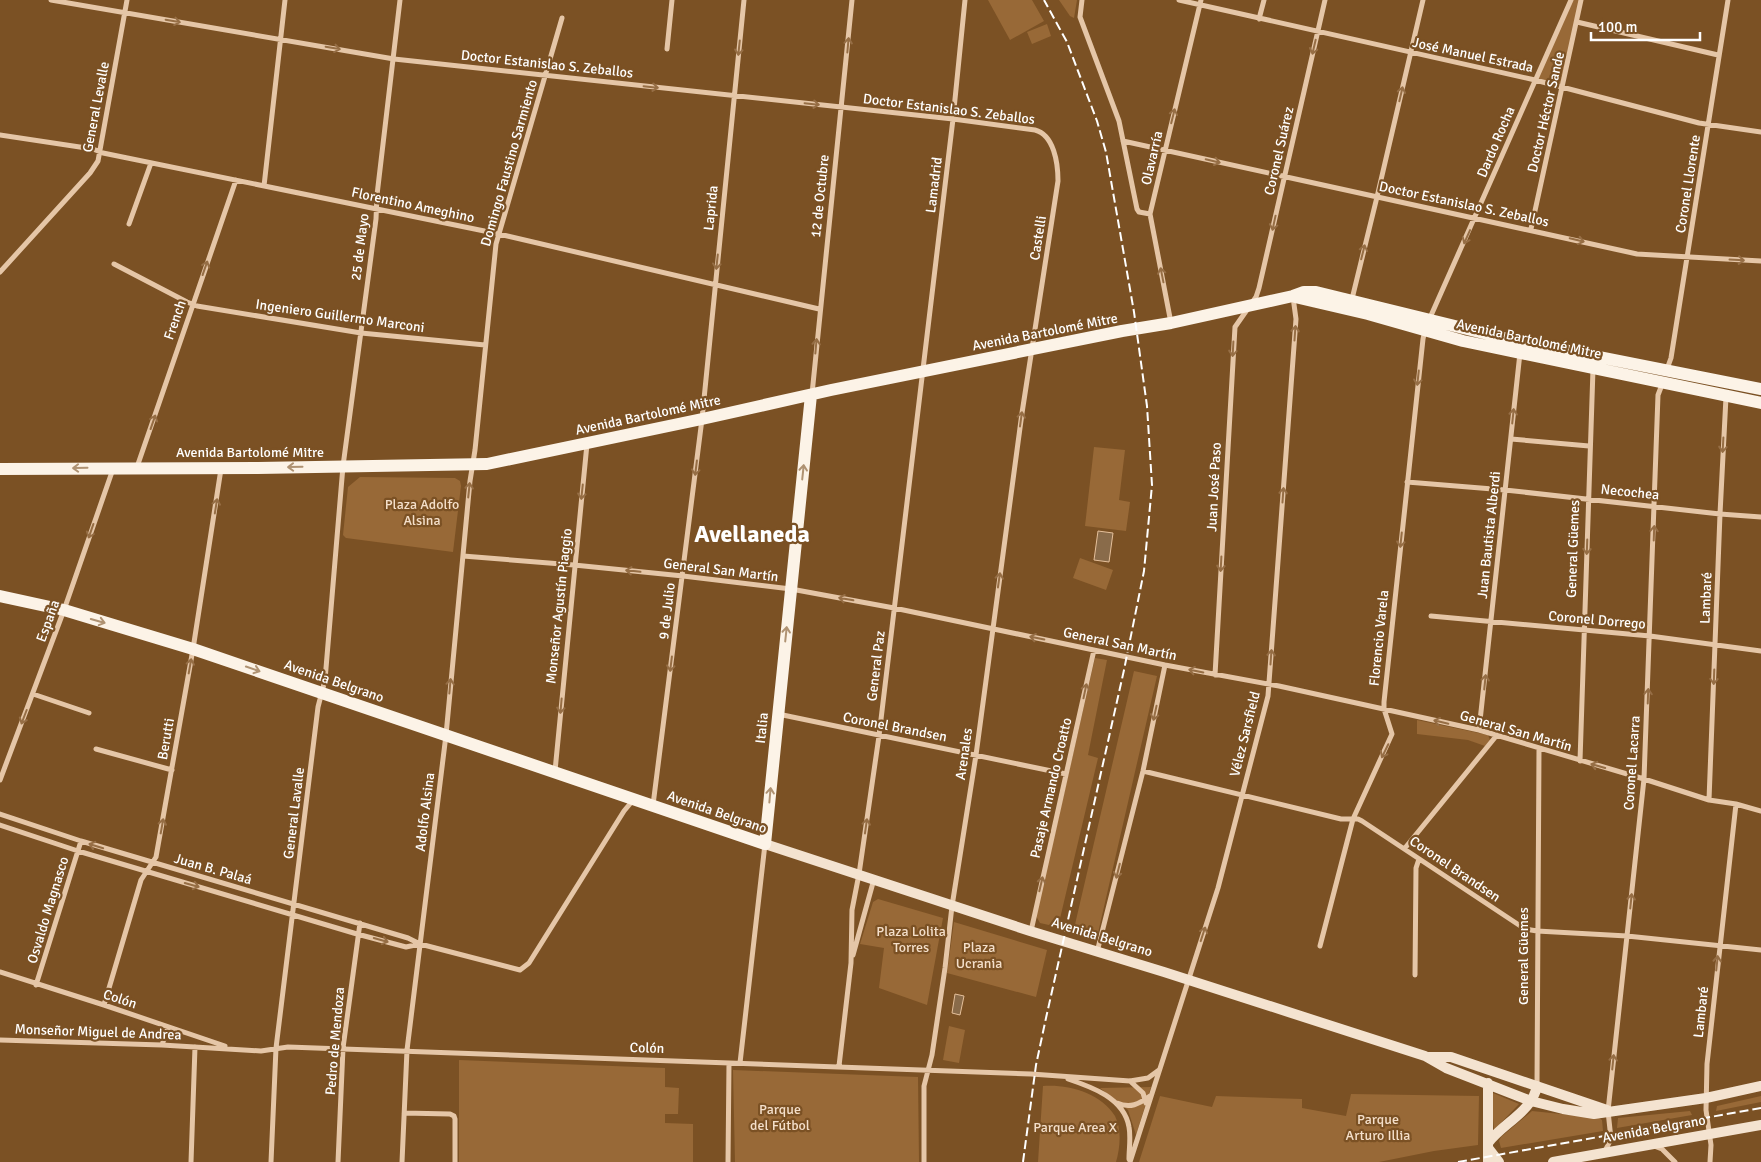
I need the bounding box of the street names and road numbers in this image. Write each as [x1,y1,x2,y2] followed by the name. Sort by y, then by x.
[1411,34,1535,76] street label: José Manuel Estrada
[460,46,634,82] street label: Doctor Estanislao S. Zeballos
[1524,50,1568,174] street label: Doctor Héctor Sande
[79,60,113,154] street label: General Levalle
[477,78,541,248] street label: Domingo Faustino Sarmiento
[862,90,1036,128] street label: Doctor Estanislao S. Zeballos
[1473,104,1519,180] street label: Dardo Rocha
[1261,105,1297,197] street label: Coronel Suárez
[1138,129,1166,187] street label: Olavarría
[1672,134,1704,234] street label: Coronel Llorente
[807,154,833,238] street label: 12 de Octubre
[922,156,946,214] street label: Lamadrid
[1378,178,1550,230] street label: Doctor Estanislao S. Zeballos
[350,184,476,226] street label: Florentino Ameghino
[700,185,722,231] street label: Laprida
[347,212,373,282] street label: 25 de Mayo
[1026,214,1050,262] street label: Castelli
[254,296,426,336] street label: Ingeniero Guillermo Marconi
[160,298,190,342] street label: French
[971,310,1119,354] street label: Avenida Bartolomé Mitre
[1455,315,1603,363] street label: Avenida Bartolomé Mitre
[574,391,722,439] street label: Avenida Bartolomé Mitre
[1203,442,1225,532] street label: Juan José Paso
[176,444,324,461] street label: Avenida Bartolomé Mitre
[1474,470,1504,600] street label: Juan Bautista Alberdi
[1600,480,1660,504] street label: Necochea
[1563,500,1583,598] street label: General Güemes
[542,527,576,685] street label: Monseñor Agustín Piaggio
[662,555,780,585] street label: General San Martín
[1697,572,1715,624] street label: Lambaré
[655,582,679,640] street label: 9 de Julio
[1365,589,1393,687] street label: Florencio Varela
[33,598,63,644] street label: España
[1548,607,1646,633] street label: Coronel Dorrego
[1062,624,1178,664] street label: General San Martín
[863,630,889,702] street label: General Paz
[282,656,386,706] street label: Avenida Belgrano
[1226,690,1264,778] street label: Vélez Sarsfield
[1458,707,1574,755] street label: General San Martín
[841,709,949,745] street label: Coronel Brandsen
[752,712,772,744] street label: Italia
[1620,715,1644,811] street label: Coronel Lacarra
[1027,716,1075,860] street label: Pasaje Armando Croatto
[154,717,178,761] street label: Berutti
[952,727,976,781] street label: Arenales
[280,766,308,860] street label: General Lavalle
[412,772,438,852] street label: Adolfo Alsina
[665,787,769,837] street label: Avenida Belgrano
[1406,832,1504,906] street label: Coronel Brandsen
[172,850,254,888] street label: Juan B. Palaá
[24,854,72,966] street label: Osvaldo Magnasco
[1515,907,1532,1005] street label: General Güemes
[1050,914,1154,960] street label: Avenida Belgrano
[1690,985,1712,1039] street label: Lambaré
[101,986,139,1012] street label: Colón
[322,986,348,1096] street label: Pedro de Mendoza
[14,1021,182,1043] street label: Monseñor Miguel de Andrea
[629,1039,665,1057] street label: Colón
[1601,1112,1707,1146] street label: Avenida Belgrano

